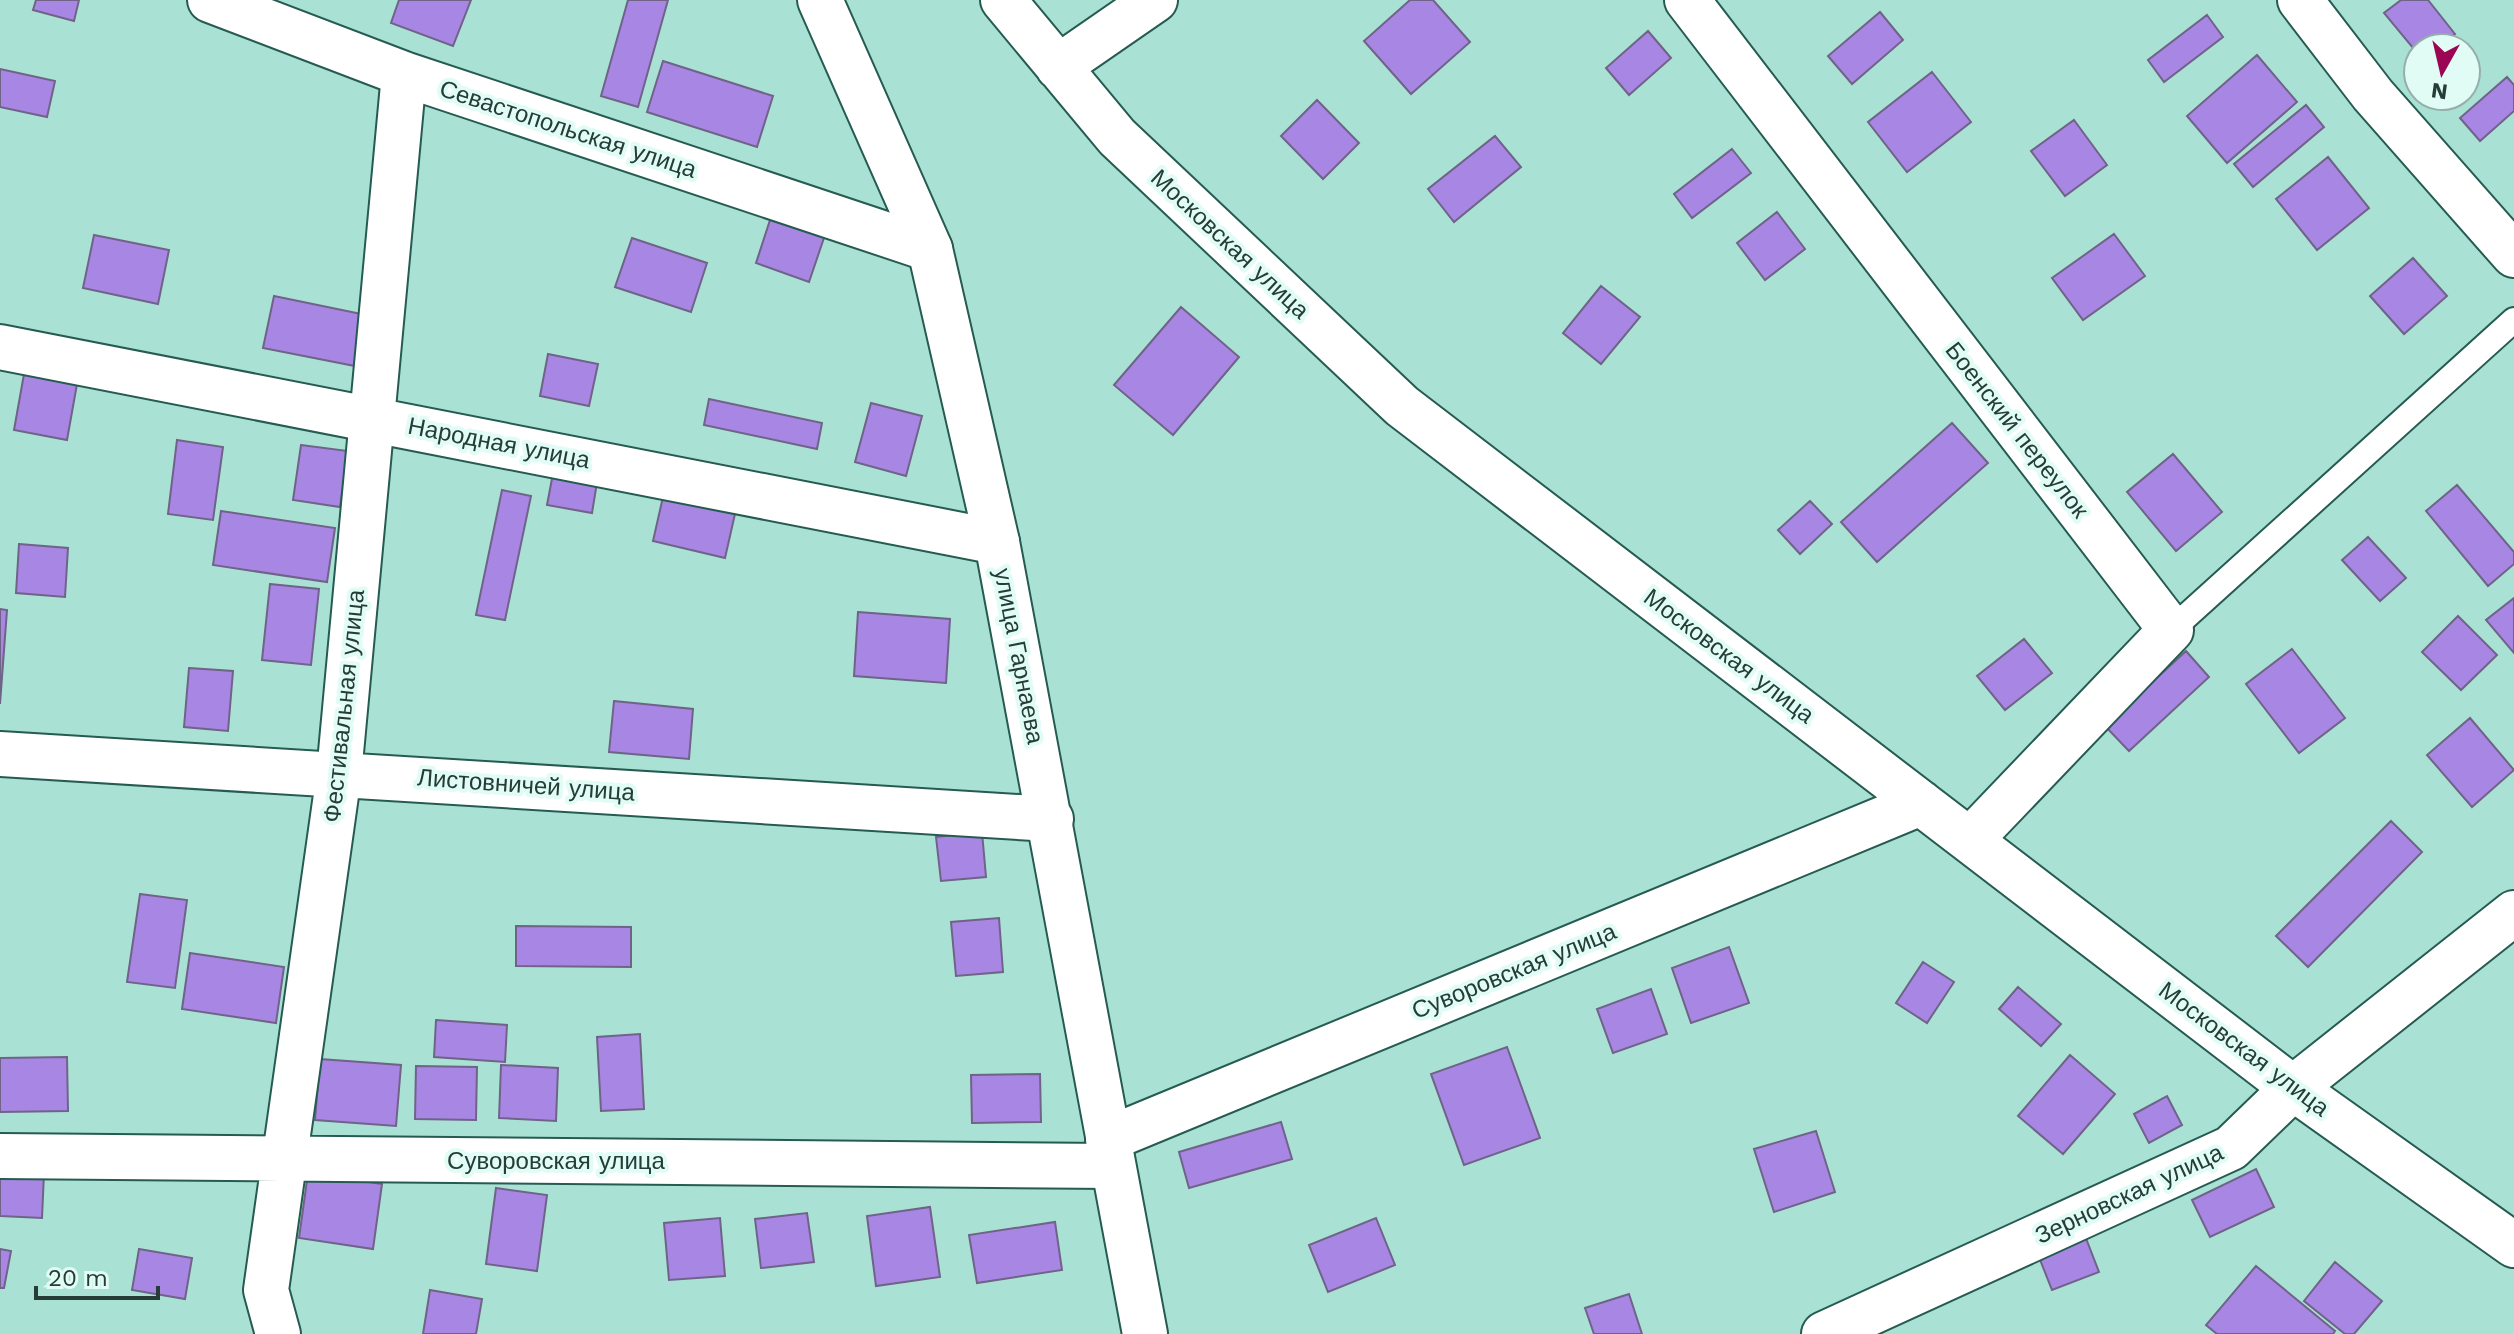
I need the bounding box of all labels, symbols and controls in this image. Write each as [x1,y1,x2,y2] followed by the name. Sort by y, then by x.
[2402,32,2482,112] north arrow
[436,74,701,184] street label: Севастопольская улица
[2429,78,2449,105] text: N
[1145,164,1315,325] street label: Московская улица
[1940,336,2095,524] street label: Боенский переулок
[406,412,593,474] street label: Народная улица
[988,566,1050,747] street label: улица Гарнаева
[1638,583,1820,729] street label: Московская улица
[318,587,370,824] street label: Фестивальная улица
[416,763,636,807] street label: Листовничей улица
[1408,917,1621,1025] street label: Суворовская улица
[2153,976,2335,1122] street label: Московская улица
[2031,1138,2228,1250] street label: Зерновская улица
[447,1147,666,1175] street label: Суворовская улица
[36,1250,158,1300] scale bar
[48,1264,108,1292] text: 20 m

